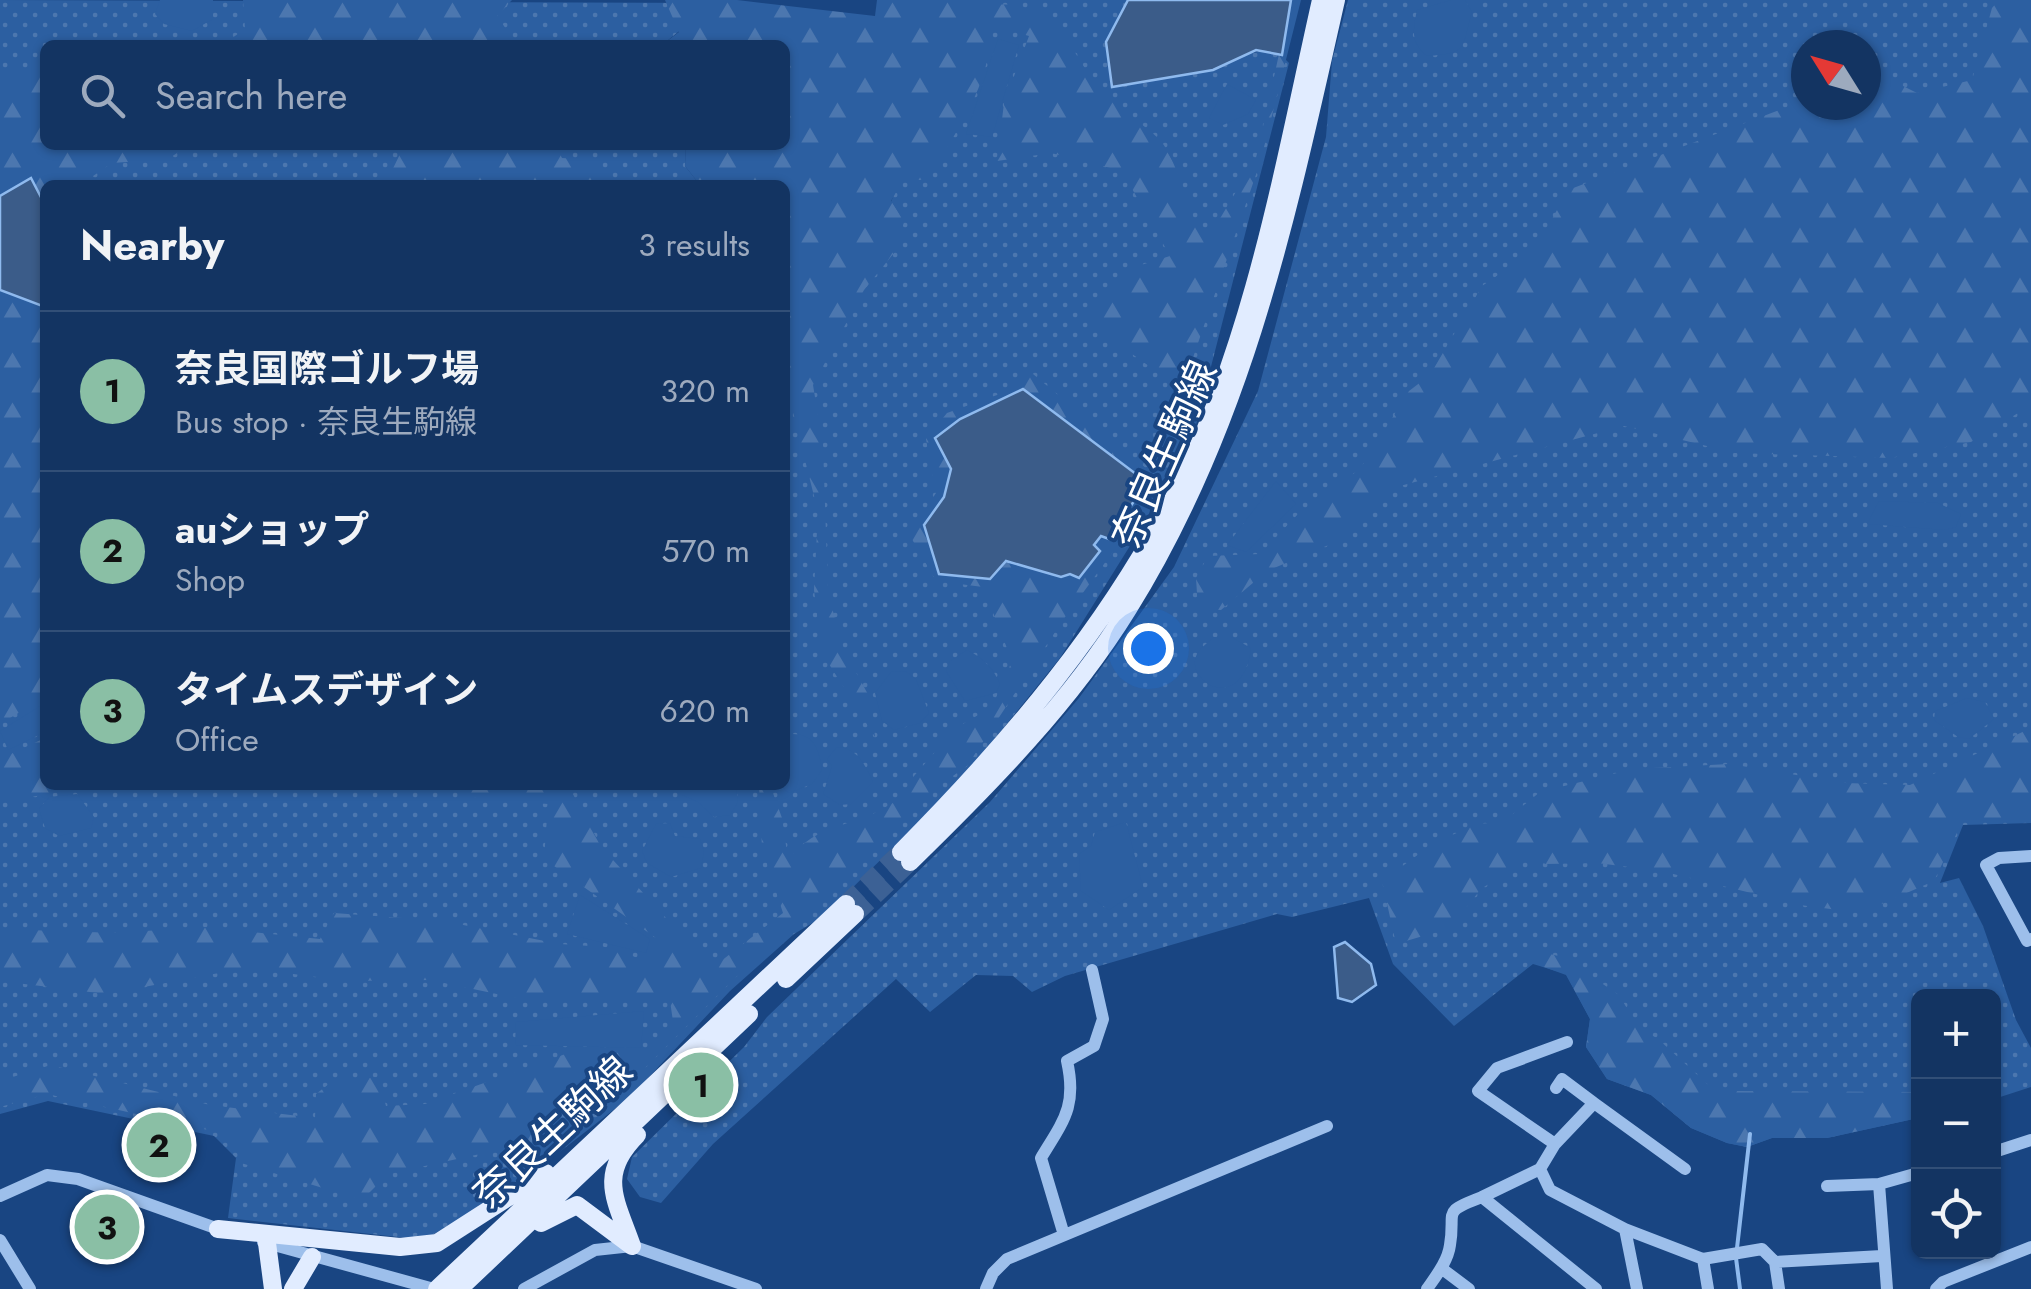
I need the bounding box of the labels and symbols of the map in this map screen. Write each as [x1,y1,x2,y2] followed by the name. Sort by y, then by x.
[1791,30,1881,120] north arrow
[1097,351,1231,557] street label: 奈良生駒線
[1123,623,1174,674] your location
[459,1043,645,1221] street label: 奈良生駒線
[668,1048,734,1122] pin: 1
[126,1108,192,1182] pin: 2
[74,1190,140,1264] pin: 3

